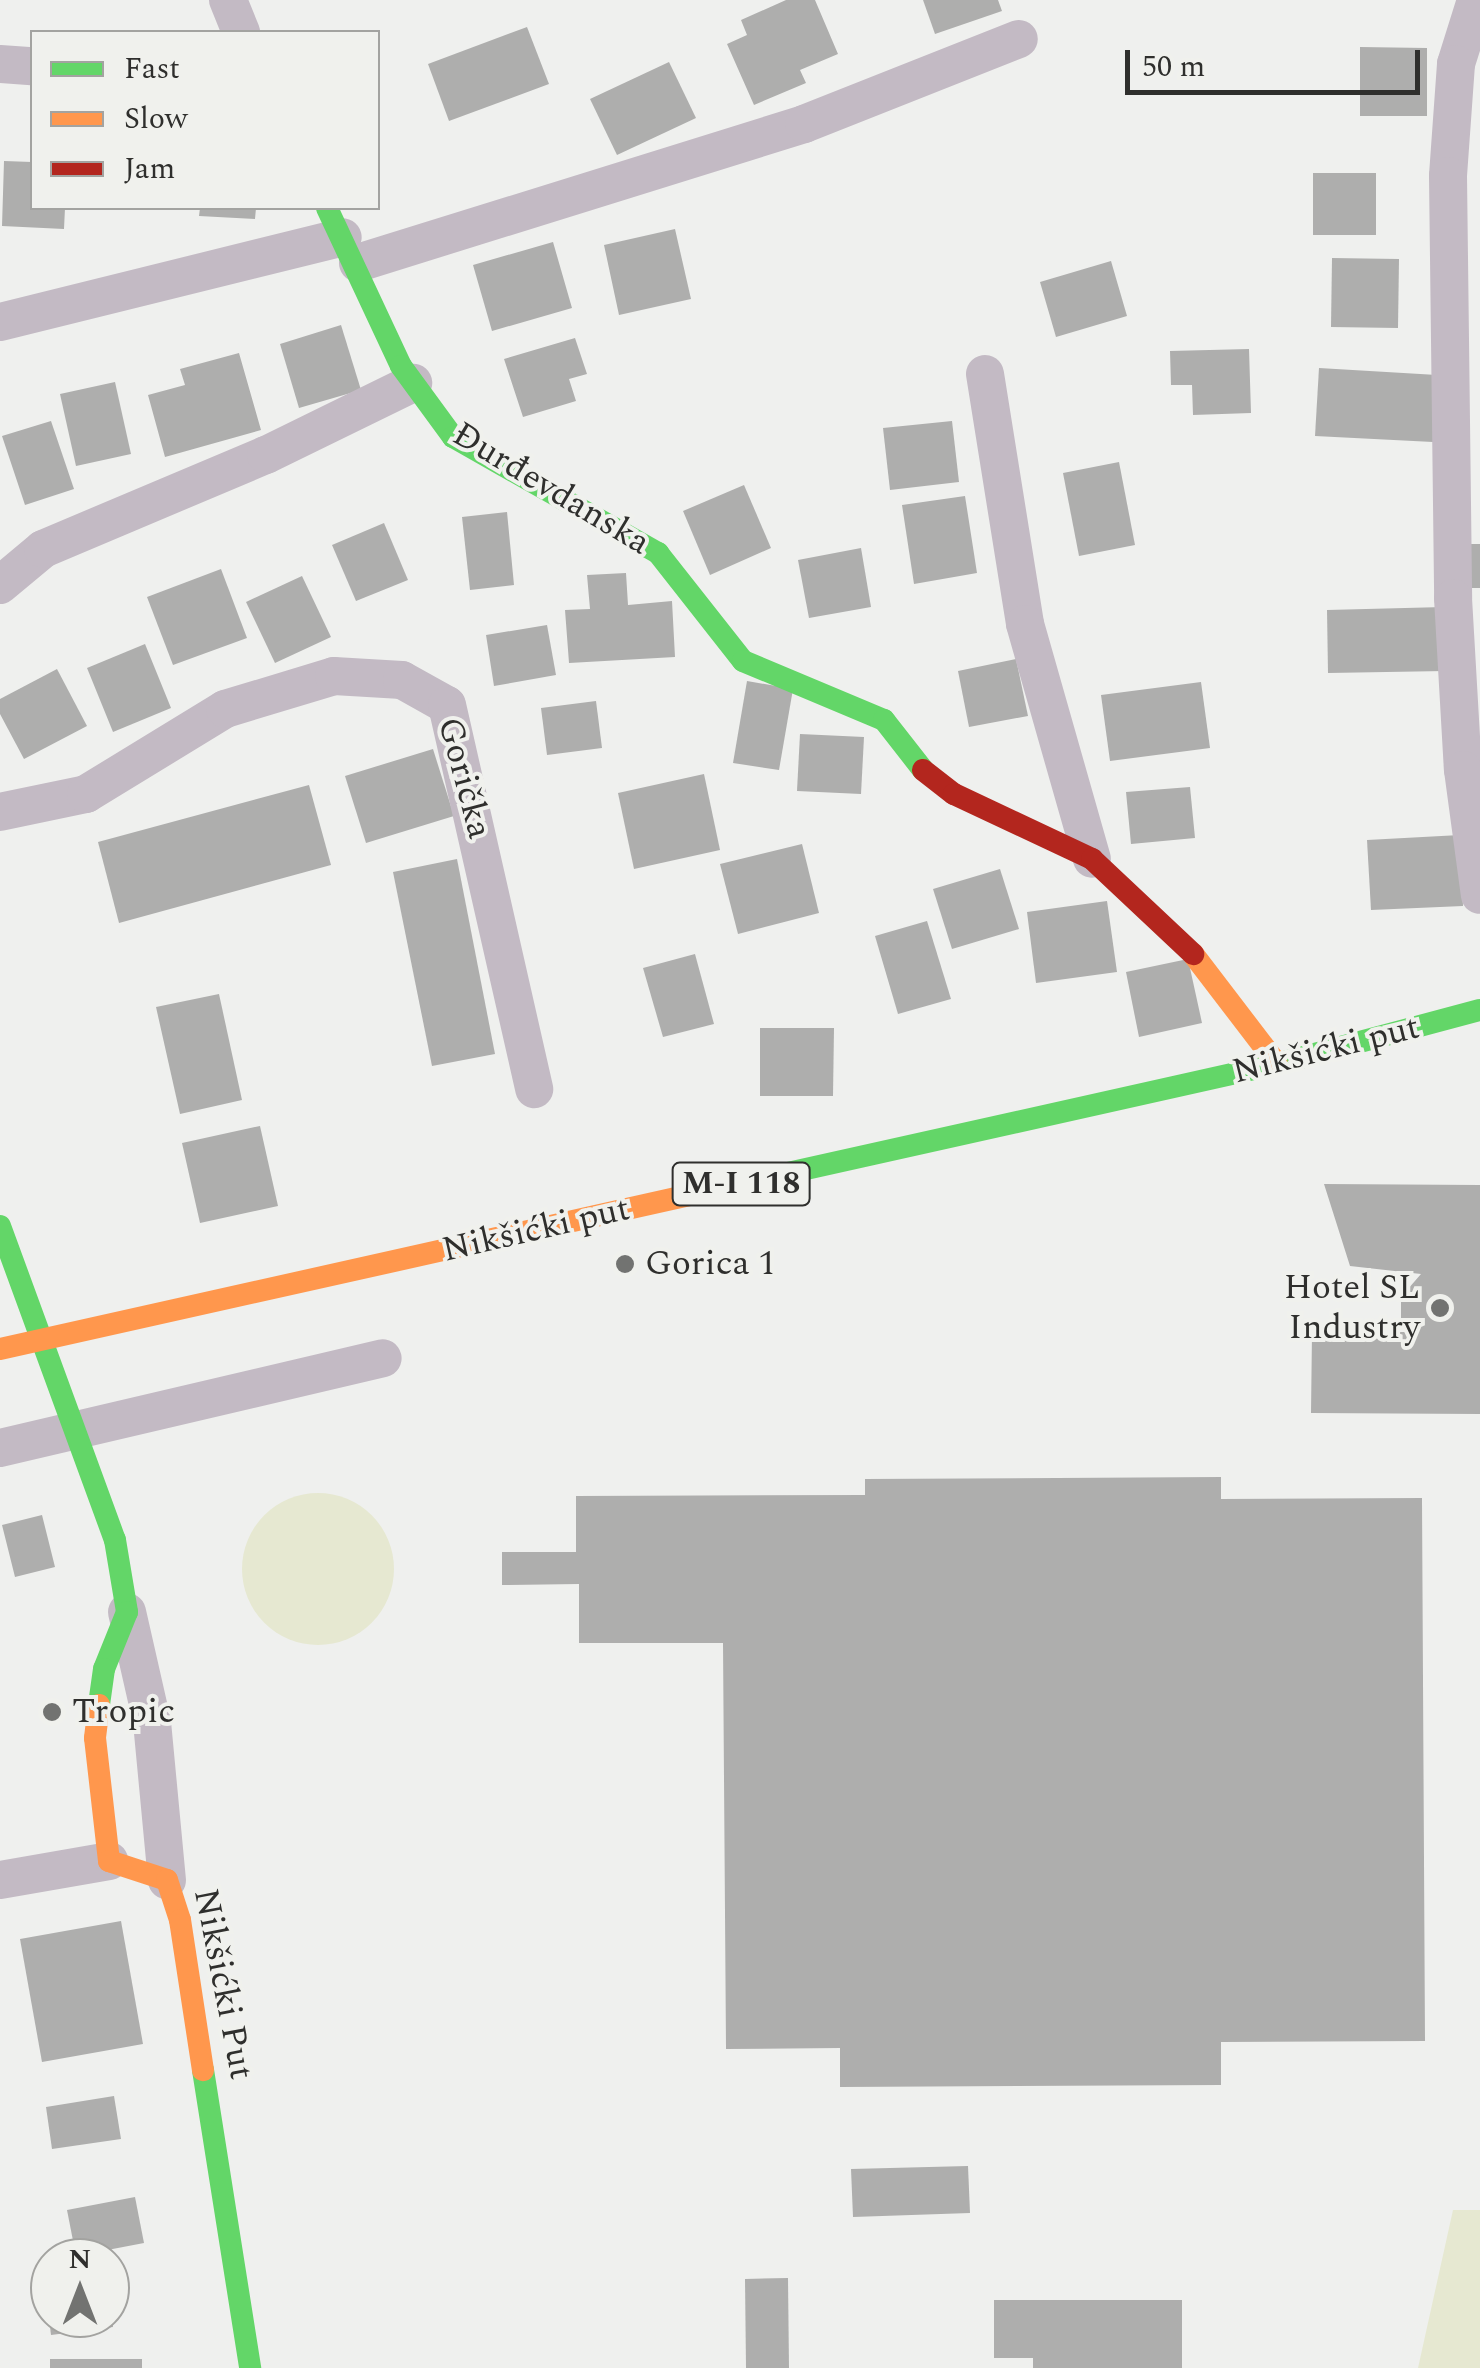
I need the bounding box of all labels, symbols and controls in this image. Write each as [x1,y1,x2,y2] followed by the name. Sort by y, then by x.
[30,30,380,210] legend
[1130,30,1425,92] scale bar
[1142,44,1205,90] text: 50 m
[124,46,180,92] text: Fast
[124,96,188,142] text: Slow
[124,146,175,192] text: Jam
[445,414,657,564] street label: Đurđevdanska
[428,713,500,843] street label: Gorička
[1228,1007,1424,1093] street label: Nikšićki put
[671,1157,811,1211] road number: M-I 118
[438,1188,634,1272] street label: Nikšićki put
[645,1243,776,1285] place label: Gorica 1
[614,1253,636,1275] marker: Gorica 1
[1284,1267,1420,1349] place label: Hotel SL Industry
[1429,1297,1451,1319] marker: Hotel SL Industry
[72,1691,175,1733] place label: Tropic
[41,1701,63,1723] marker: Tropic
[184,1885,262,2083] street label: Nikšićki Put
[30,2238,130,2338] north arrow
[69,2238,91,2281] text: N

